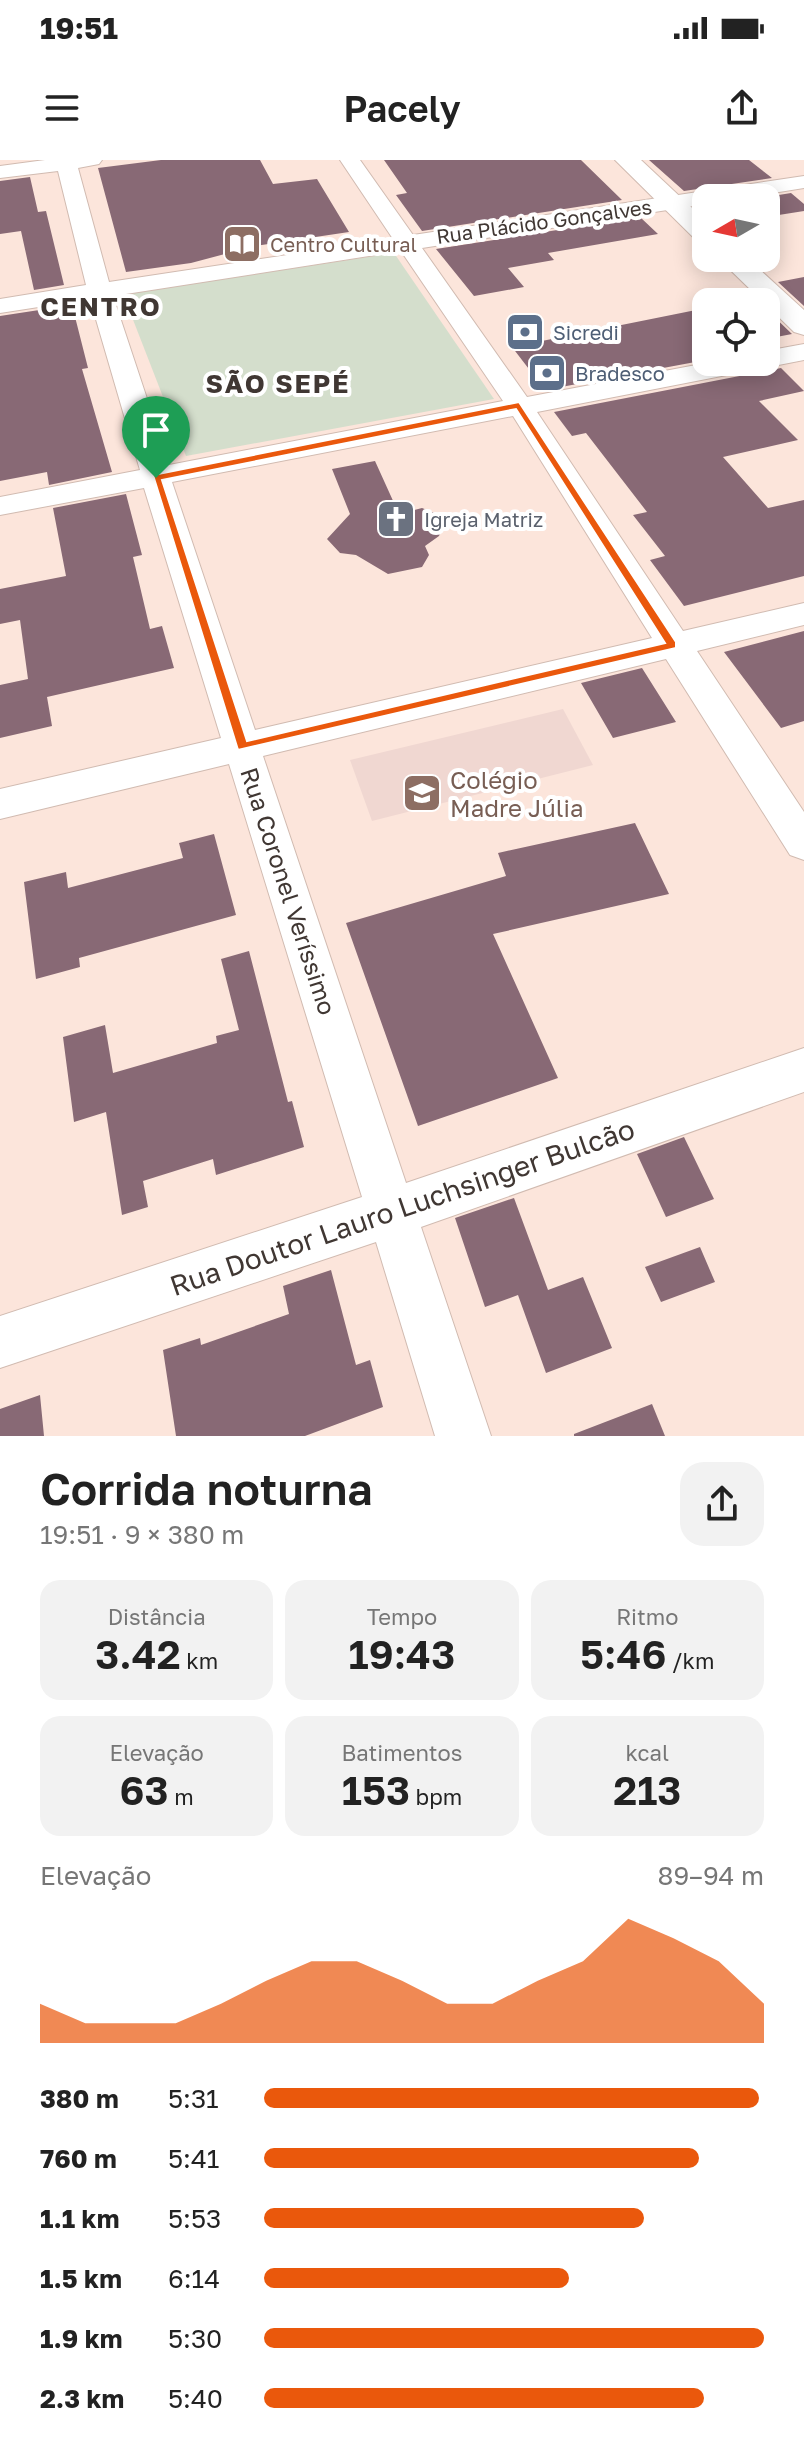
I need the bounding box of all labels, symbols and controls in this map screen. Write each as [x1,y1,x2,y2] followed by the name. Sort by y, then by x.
[40,10,118,46] text: 19:51
[40,86,84,130] icon: menu
[720,86,764,130] icon: share
[343,87,461,130] text: Pacely
[692,184,780,272] north arrow
[692,184,780,376] map controls
[435,194,653,248] street label: Rua Plácido Gonçalves
[221,223,263,265] library icon: Centro Cultural
[270,232,417,256] place label: Centro Cultural
[692,288,780,376] button: locate
[40,291,162,322] district label: CENTRO
[504,311,546,353] bank icon: Sicredi
[553,320,619,344] place label: Sicredi
[526,352,568,394] bank icon: Bradesco
[575,361,665,385] place label: Bradesco
[206,368,350,399] district label: SÃO SEPÉ
[122,396,190,478] pin
[134,408,178,452] icon: arrive
[375,498,417,540] church icon: Igreja Matriz
[424,507,543,531] place label: Igreja Matriz
[235,764,343,1018] street label: Rua Coronel Veríssimo
[450,765,584,822] place label: Colégio Madre Júlia
[401,772,443,814] school or university icon: Colégio Madre Júlia
[165,1112,639,1302] street label: Rua Doutor Lauro Luchsinger Bulcão
[40,1462,373,1515] text: Corrida noturna
[680,1462,764,1546] button: share
[40,1519,244,1550] text: 19:51 · 9 × 380 m
[108,1603,206,1630] text: Distância
[367,1603,437,1630] text: Tempo
[616,1603,678,1630] text: Ritmo
[95,1630,181,1678] text: 3.42
[349,1630,455,1678] text: 19:43
[580,1630,667,1678] text: 5:46
[181,1647,218,1674] text: km
[667,1647,715,1674] text: /km
[110,1739,204,1766] text: Elevação
[342,1739,462,1766] text: Batimentos
[626,1739,669,1766] text: kcal
[120,1766,169,1814] text: 63
[342,1766,410,1814] text: 153
[613,1766,681,1814] text: 213
[169,1783,194,1810] text: m
[410,1783,462,1810] text: bpm
[40,1860,151,1891] text: Elevação
[658,1860,764,1891] text: 89–94 m
[40,2083,119,2114] text: 380 m
[168,2083,219,2114] text: 5:31
[40,2143,117,2174] text: 760 m
[168,2143,219,2174] text: 5:41
[40,2203,119,2234] text: 1.1 km
[168,2203,221,2234] text: 5:53
[40,2263,122,2294] text: 1.5 km
[168,2263,220,2294] text: 6:14
[40,2323,123,2354] text: 1.9 km
[168,2323,222,2354] text: 5:30
[40,2383,124,2414] text: 2.3 km
[168,2383,223,2414] text: 5:40

